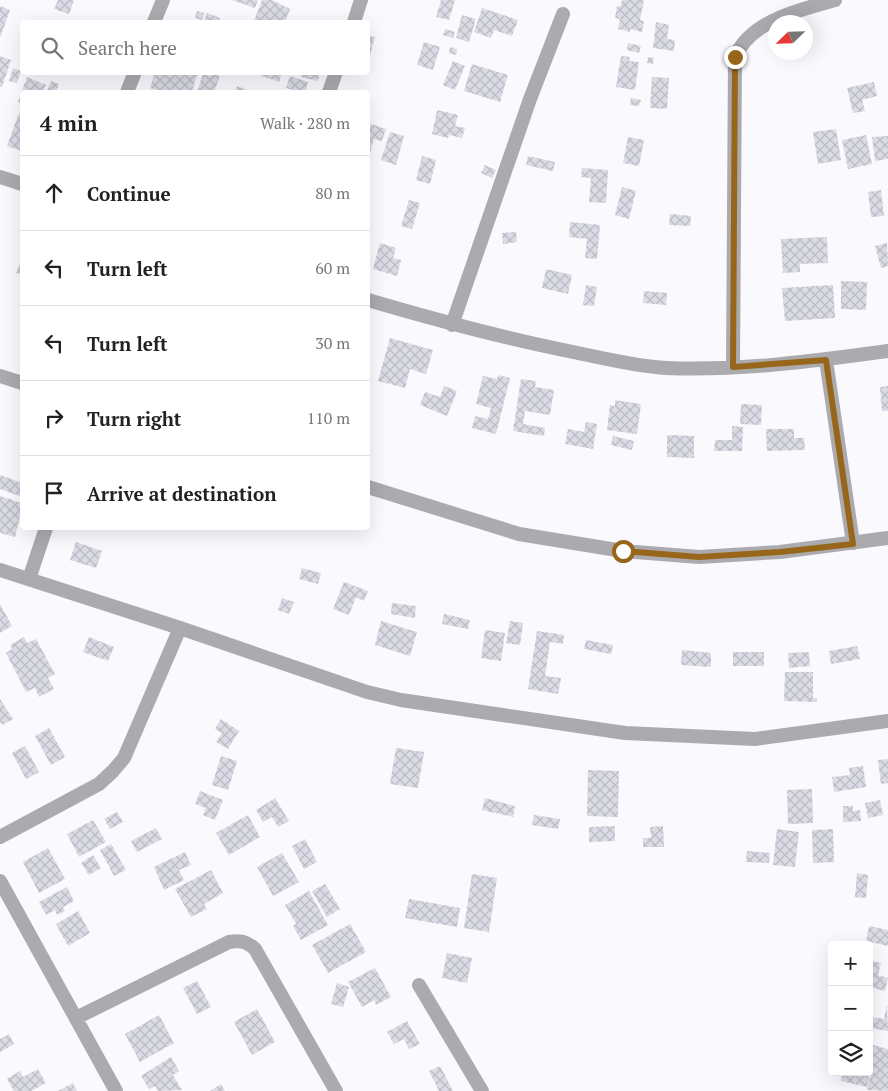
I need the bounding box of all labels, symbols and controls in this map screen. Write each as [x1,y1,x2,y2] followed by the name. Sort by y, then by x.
[768,15,813,60] north arrow
[20,20,370,75] search box
[38,34,66,62] icon: search
[78,35,177,60] text: Search here
[724,46,747,69] route end
[40,109,97,137] text: 4 min
[260,112,350,134] text: Walk · 280 m
[40,179,68,207] icon: ahead
[87,181,171,206] text: Continue
[315,182,350,204] text: 80 m
[40,254,68,282] icon: left
[87,256,168,281] text: Turn left
[315,257,350,279] text: 60 m
[40,329,68,357] icon: left
[87,331,168,356] text: Turn left
[315,332,350,354] text: 30 m
[40,404,68,432] icon: right
[87,406,181,431] text: Turn right
[307,407,350,429] text: 110 m
[40,479,68,507] icon: arrive
[87,481,276,506] text: Arrive at destination
[612,540,635,563] route start
[828,941,873,1076] map controls
[828,941,873,986] button: +
[828,986,873,1031] button: −
[828,1031,873,1076] button: layers

